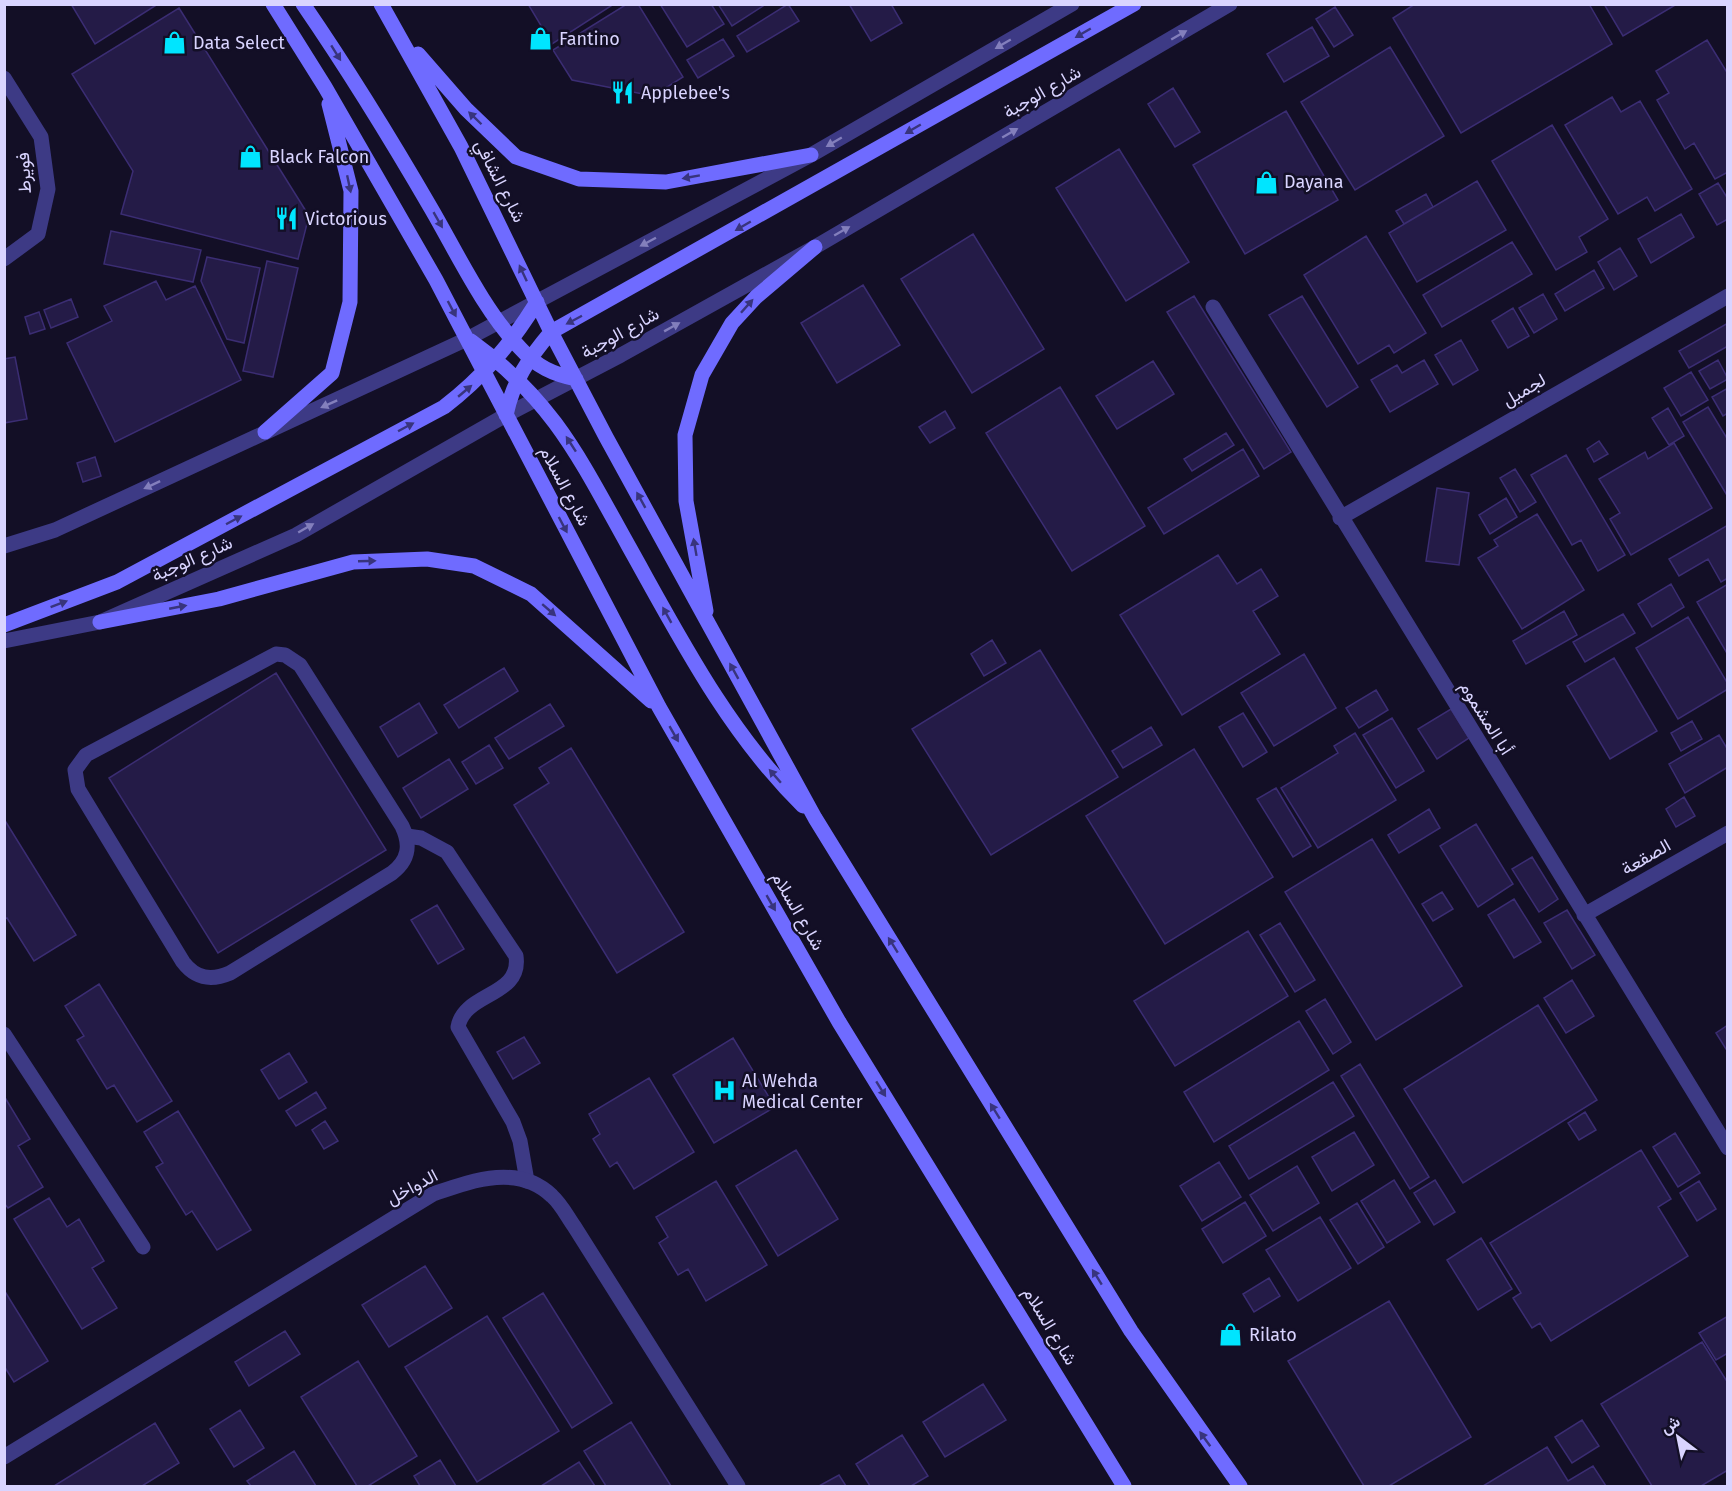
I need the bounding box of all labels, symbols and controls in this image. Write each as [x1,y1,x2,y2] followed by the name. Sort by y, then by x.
[528,26,554,52] shop icon: Fantino
[559,28,620,50] place label: Fantino
[1074,28,1091,38] one-way arrow
[1171,29,1187,40] one-way arrow
[162,30,188,56] shop icon: Data Select
[193,32,285,54] place label: Data Select
[994,39,1011,49] one-way arrow
[330,45,341,61] one-way arrow
[999,61,1085,124] street label: شارع الوجبة
[610,80,636,106] restaurant icon: Applebee's
[641,82,730,104] place label: Applebee's
[468,111,482,125] one-way arrow
[905,124,921,135] one-way arrow
[1002,128,1019,138] one-way arrow
[466,136,530,228] street label: شارع الشافي
[826,136,842,147] one-way arrow
[238,144,264,170] shop icon: Black Falcon
[269,146,369,168] place label: Black Falcon
[12,152,36,194] street label: فويرط
[1253,169,1279,195] shop icon: Dayana
[1284,171,1344,193] place label: Dayana
[682,173,701,182] one-way arrow
[345,175,354,194] one-way arrow
[274,206,300,232] restaurant icon: Victorious
[305,208,387,230] place label: Victorious
[432,211,442,228] one-way arrow
[735,220,751,231] one-way arrow
[834,226,850,237] one-way arrow
[640,237,657,247] one-way arrow
[518,263,528,281] one-way arrow
[740,299,754,314] one-way arrow
[447,301,457,318] one-way arrow
[577,303,663,364] street label: شارع الوجبة
[565,315,583,325] one-way arrow
[664,322,681,332] one-way arrow
[1498,369,1550,411] street label: لجميل
[457,385,472,398] one-way arrow
[319,399,337,409] one-way arrow
[398,422,415,432] one-way arrow
[566,436,577,453] one-way arrow
[534,442,595,530] street label: شارع السلام
[143,481,160,490] one-way arrow
[636,492,646,509] one-way arrow
[226,515,243,524] one-way arrow
[558,516,568,533] one-way arrow
[298,524,315,534] one-way arrow
[148,531,236,587] street label: شارع الوجبة
[690,538,699,557] one-way arrow
[358,557,377,566] one-way arrow
[50,599,68,609] one-way arrow
[169,602,188,611] one-way arrow
[541,603,556,616] one-way arrow
[662,606,672,623] one-way arrow
[729,662,739,679] one-way arrow
[1454,677,1517,760] street label: أبا المشموم
[669,726,679,743] one-way arrow
[768,768,781,784] one-way arrow
[1617,834,1675,880] street label: الصقعة
[766,868,829,955] street label: شارع السلام
[766,895,776,912] one-way arrow
[888,937,899,953] one-way arrow
[742,1070,863,1113] place label: Al Wehda Medical Center
[711,1078,737,1104] hospital icon: Al Wehda Medical Center
[876,1081,887,1097] one-way arrow
[990,1103,1001,1119] one-way arrow
[382,1164,442,1210] street label: الدواخل
[1092,1269,1103,1285] one-way arrow
[1017,1283,1082,1370] street label: شارع السلام
[1218,1322,1244,1348] shop icon: Rilato
[1249,1324,1297,1346] place label: Rilato
[1648,1407,1708,1467] north arrow
[1657,1412,1684,1438] text: ش
[1200,1432,1212,1447] one-way arrow

